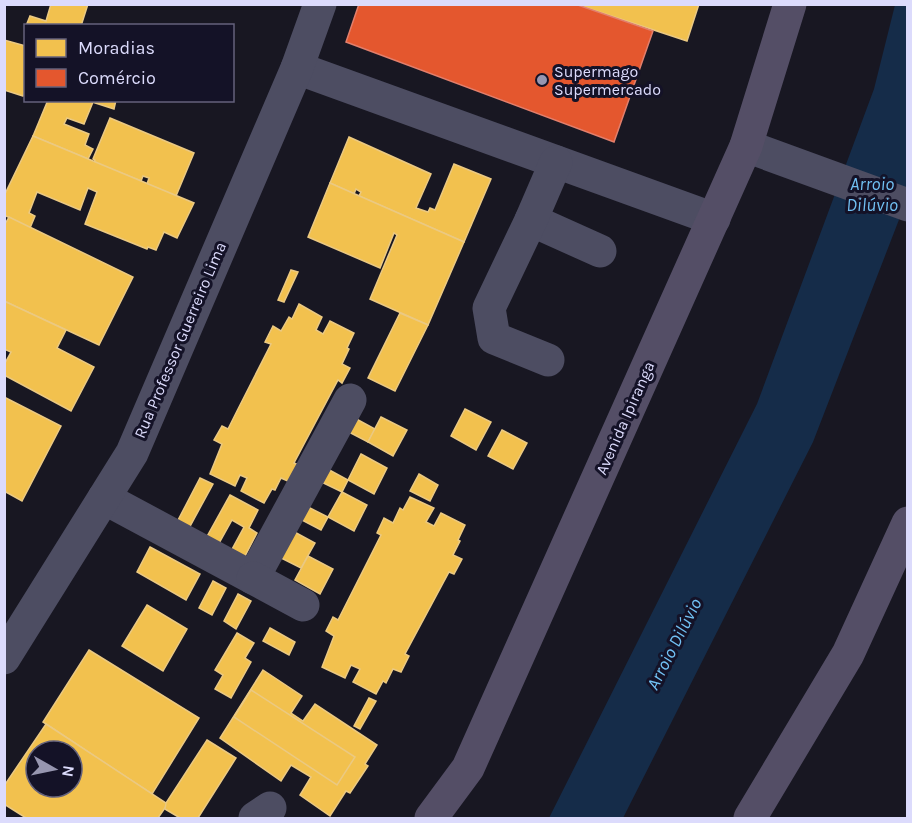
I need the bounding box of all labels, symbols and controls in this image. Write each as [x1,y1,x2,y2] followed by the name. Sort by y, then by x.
[24,24,234,102] legend
[78,37,155,59] text: Moradias
[554,62,661,99] place label: Supermago Supermercado
[78,67,156,89] text: Comércio
[535,73,549,87] marker: Supermago Supermercado
[846,173,898,216] water label: Arroio Dilúvio
[130,239,230,441] street label: Rua Professor Guerreiro Lima
[591,358,659,478] street label: Avenida Ipiranga
[642,594,707,693] water label: Arroio Dilúvio
[24,739,84,799] north arrow
[58,764,79,778] text: N

